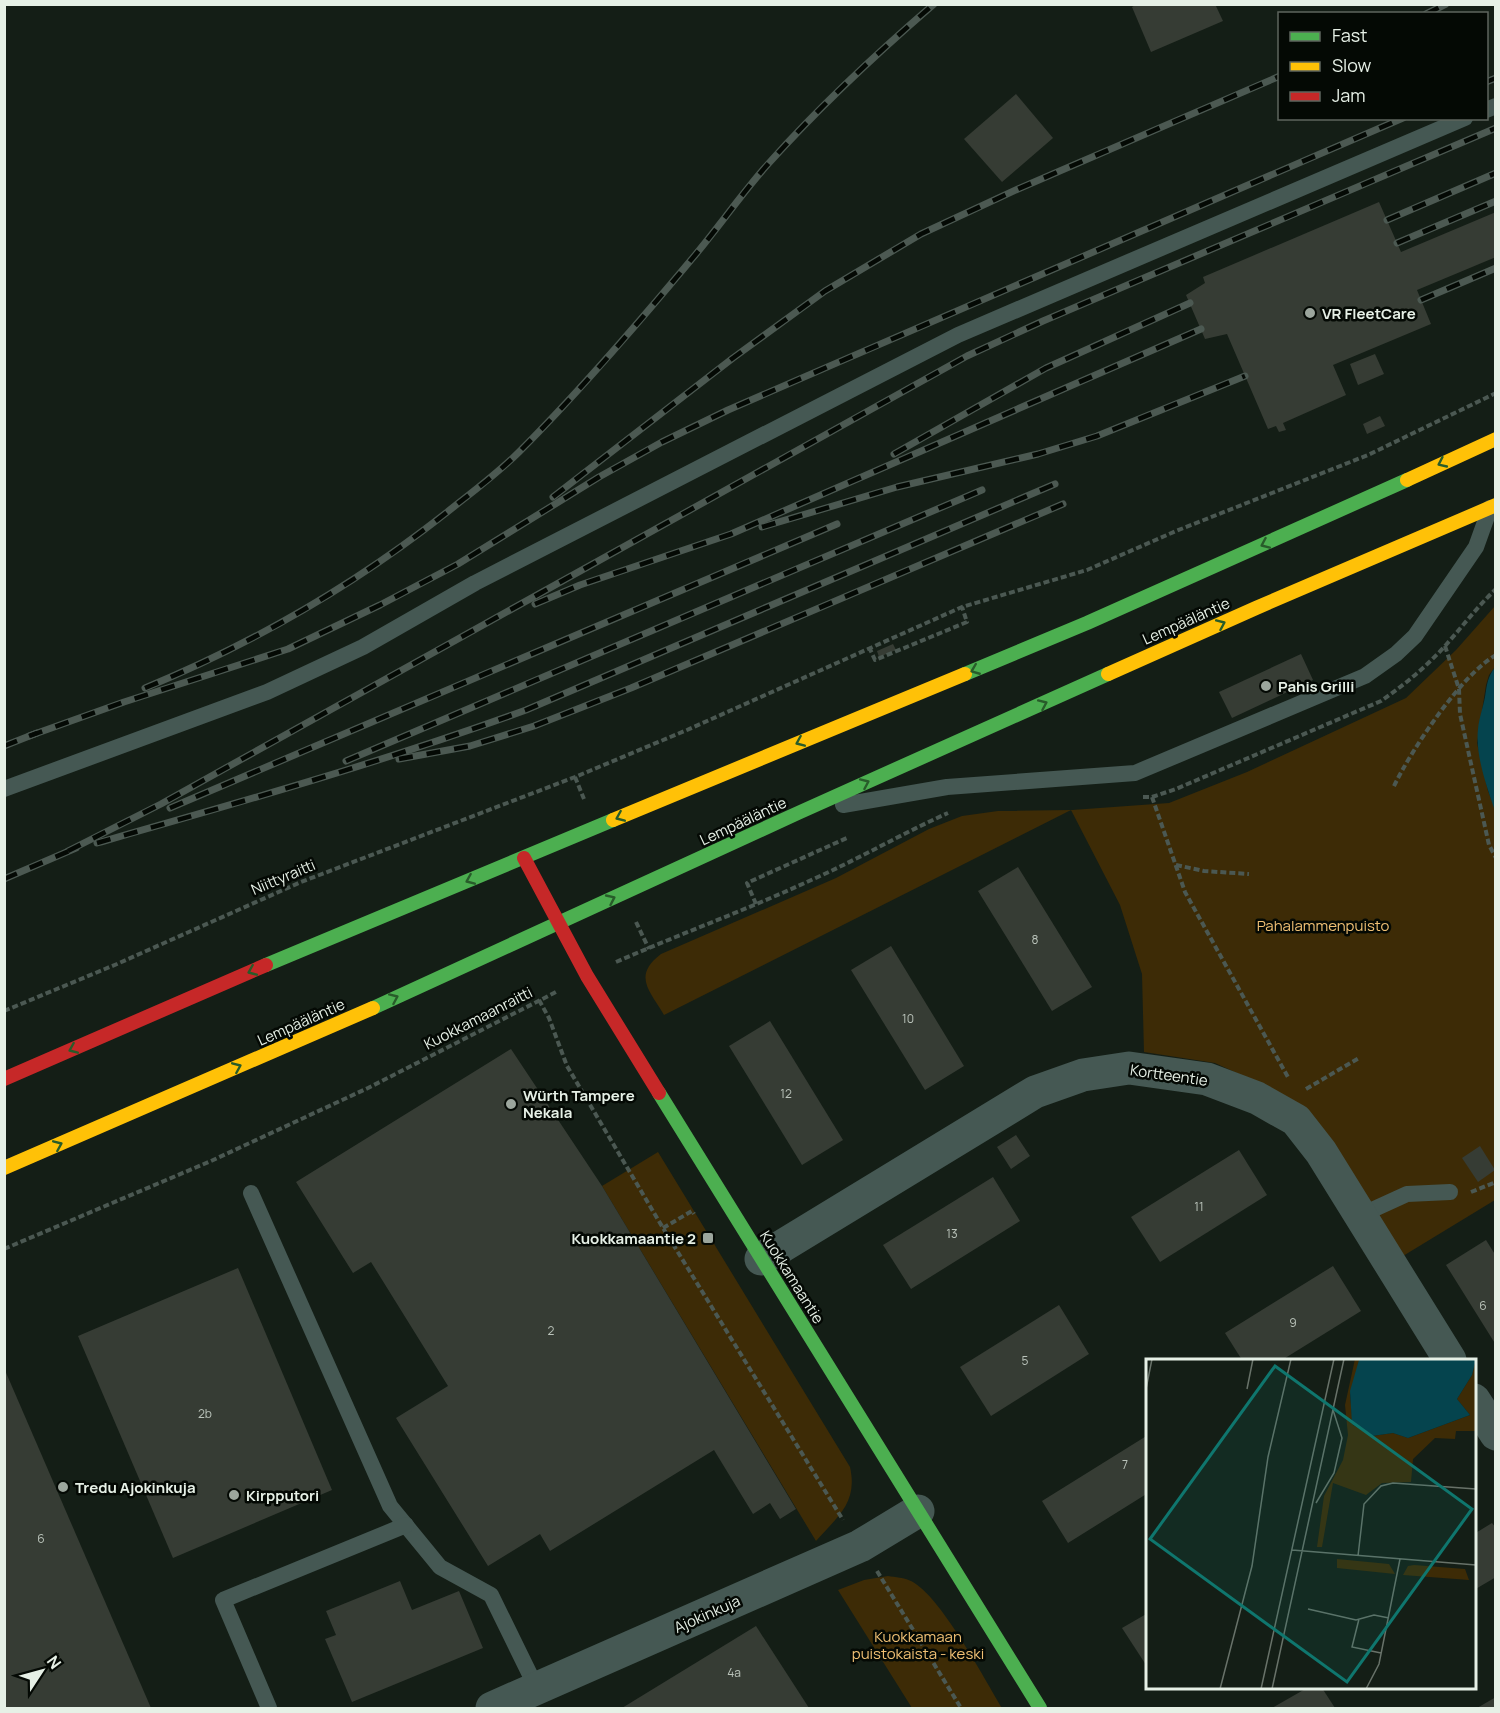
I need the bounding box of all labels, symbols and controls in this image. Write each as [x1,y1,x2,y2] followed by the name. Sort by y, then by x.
[1278,12,1488,120] legend
[1332,23,1367,47] text: Fast
[1332,53,1372,77] text: Slow
[1332,83,1366,107] text: Jam
[1322,303,1416,324] place label: VR FleetCare
[1303,306,1317,320] marker: VR FleetCare
[1438,456,1449,468] one-way arrow
[1260,537,1271,549] one-way arrow
[1139,592,1233,650] street label: Lempääläntie
[1214,619,1225,631] one-way arrow
[970,663,981,675] one-way arrow
[1278,676,1355,697] place label: Pahis Grilli
[1259,679,1273,693] marker: Pahis Grilli
[1036,699,1047,711] one-way arrow
[796,735,807,747] one-way arrow
[858,779,869,791] one-way arrow
[696,792,790,850] street label: Lempääläntie
[616,810,627,822] one-way arrow
[248,854,318,900] street label: Niittyraitti
[465,873,476,885] one-way arrow
[604,895,615,907] one-way arrow
[1257,915,1389,936] park label: Pahalammenpuisto
[1032,931,1039,948] house number: 8
[248,964,259,976] one-way arrow
[420,982,536,1054] street label: Kuokkamaanraitti
[254,993,348,1051] street label: Lempääläntie
[387,994,398,1006] one-way arrow
[902,1010,914,1027] house number: 10
[69,1042,80,1054] one-way arrow
[1129,1059,1209,1091] street label: Kortteentie
[231,1063,242,1075] one-way arrow
[523,1085,635,1123] place label: Würth Tampere Nekala
[780,1085,792,1102] house number: 12
[504,1097,518,1111] marker: Würth Tampere Nekala
[52,1140,63,1152] one-way arrow
[1194,1198,1204,1215] house number: 11
[946,1225,958,1242] house number: 13
[755,1227,829,1328] street label: Kuokkamaantie
[572,1228,696,1249] place label: Kuokkamaantie 2
[701,1231,715,1245] marker: Kuokkamaantie 2
[1479,1297,1487,1314] house number: 6
[1289,1314,1297,1331] house number: 9
[548,1322,555,1339] house number: 2
[1022,1352,1029,1369] house number: 5
[1146,1359,1476,1689] inset map
[198,1405,212,1422] house number: 2b
[1122,1456,1128,1473] house number: 7
[75,1477,196,1498] place label: Tredu Ajokinkuja
[56,1480,70,1494] marker: Tredu Ajokinkuja
[246,1485,319,1506] place label: Kirpputori
[227,1488,241,1502] marker: Kirpputori
[37,1530,45,1547] house number: 6
[671,1590,743,1638] street label: Ajokinkuja
[852,1626,984,1664] park label: Kuokkamaan puistokaista - keski
[12,1641,72,1701] north arrow
[42,1651,66,1673] text: N
[727,1664,741,1681] house number: 4a

